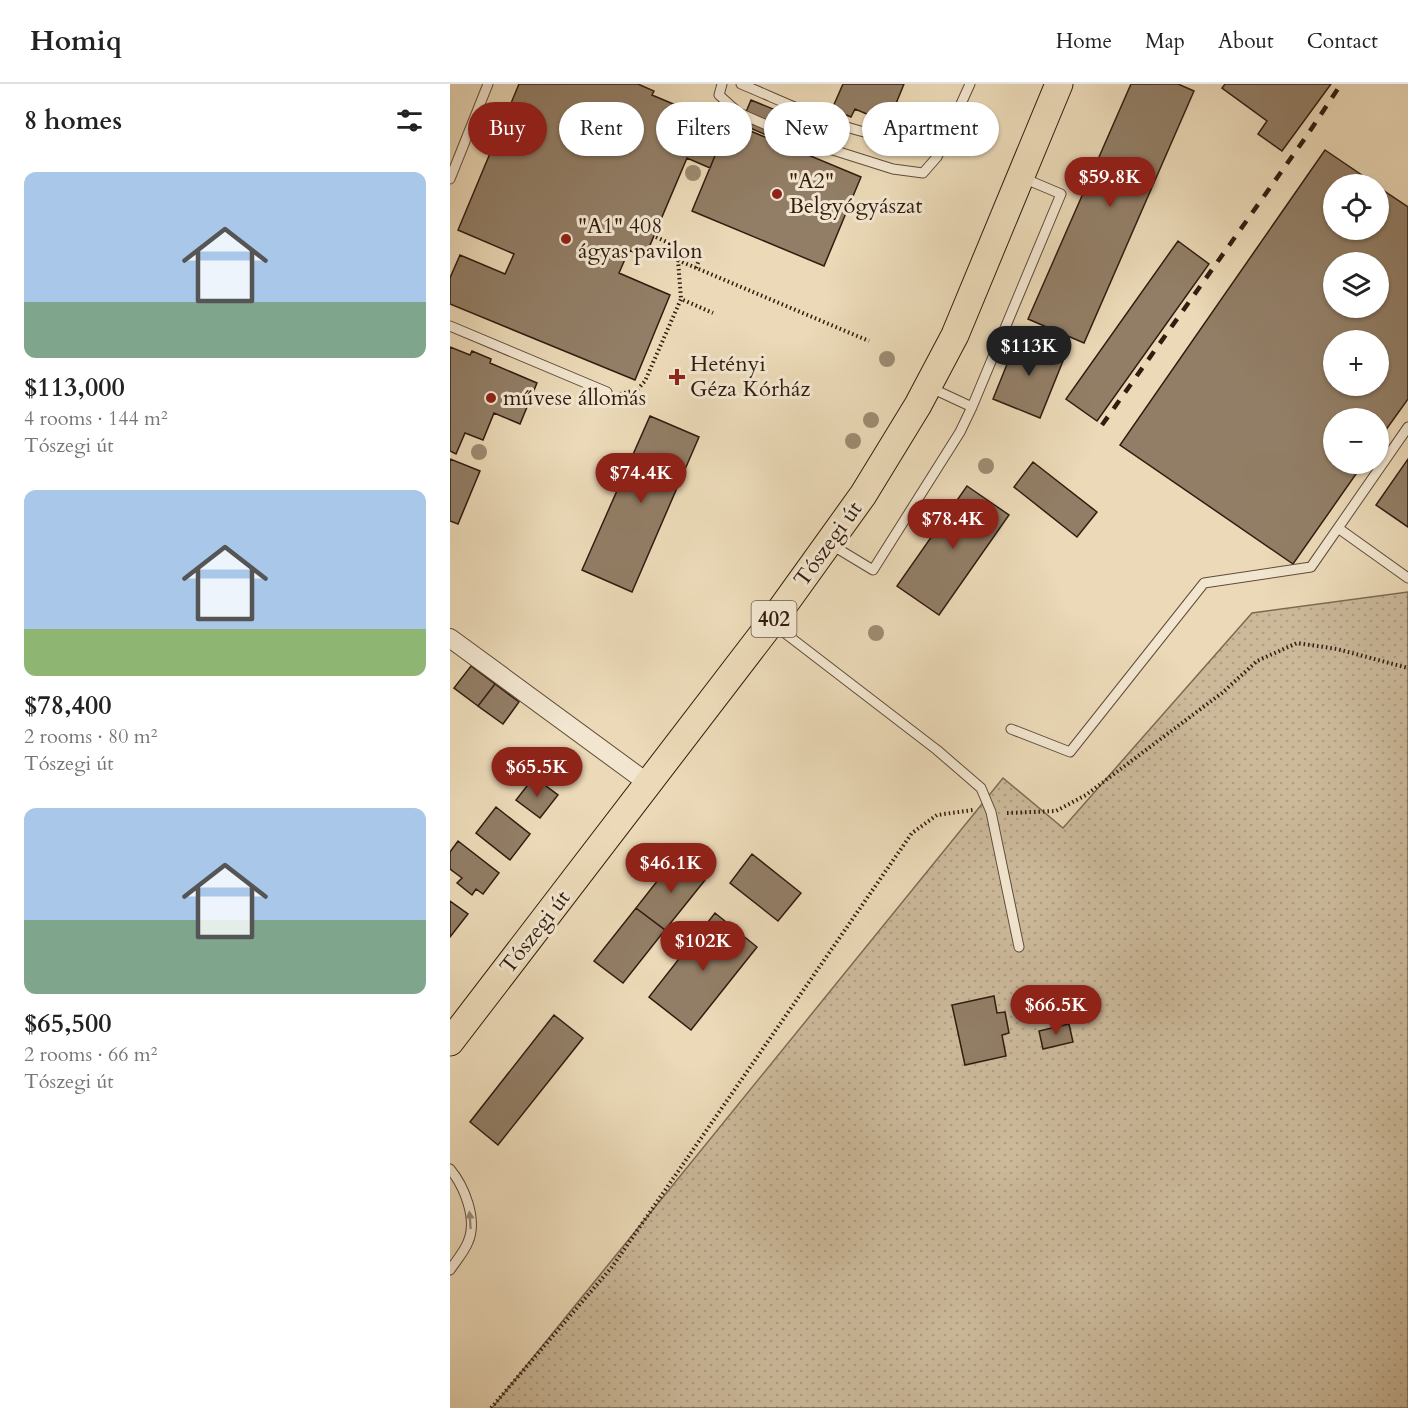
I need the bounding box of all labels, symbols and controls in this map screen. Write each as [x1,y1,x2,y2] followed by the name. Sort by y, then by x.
[30,22,122,60] text: Homiq
[1056,27,1112,56] text: Home
[1145,27,1185,56] text: Map
[1218,27,1274,56] text: About
[1307,27,1378,56] text: Contact
[468,102,547,156] chip: Buy
[559,102,644,156] chip: Rent
[656,102,752,156] chip: Filters
[764,102,850,156] chip: New
[862,102,999,156] chip: Apartment
[24,103,122,138] text: 8 homes
[393,104,426,137] icon: filters
[1061,157,1159,208] pin: $59.8K
[1079,163,1141,190] text: $59.8K
[789,166,923,221] place label: "A2" Belgyógyászat
[1323,174,1389,474] map controls
[1323,174,1389,240] button: locate
[770,187,784,201] marker: "A2" Belgyógyászat
[171,211,279,319] icon: home
[578,211,703,266] place label: "A1" 408 ágyas pavilon
[559,232,573,246] marker: "A1" 408 ágyas pavilon
[1323,252,1389,318] button: layers
[987,326,1071,377] pin: $113K
[1323,330,1389,396] button: +
[1000,332,1058,359] text: $113K
[690,349,811,404] place label: Hetényi Géza Kórház
[668,368,686,386] marker: Hetényi Géza Kórház
[24,370,125,405] text: $113,000
[503,383,646,413] place label: művese állomás
[484,391,498,405] marker: művese állomás
[24,405,168,432] text: 4 rooms · 144 m²
[1323,408,1389,474] button: −
[24,432,114,459] text: Tószegi út
[592,453,690,504] pin: $74.4K
[610,459,672,486] text: $74.4K
[787,495,869,593] street label: Tószegi út
[904,499,1002,550] pin: $78.4K
[922,505,984,532] text: $78.4K
[171,529,279,637] icon: home
[752,601,796,637] road number: 402
[24,688,112,723] text: $78,400
[24,723,157,750] text: 2 rooms · 80 m²
[488,747,586,798] pin: $65.5K
[24,750,114,777] text: Tószegi út
[506,753,568,780] text: $65.5K
[622,843,720,894] pin: $46.1K
[171,847,279,955] icon: home
[640,849,702,876] text: $46.1K
[493,884,577,980] street label: Tószegi út
[661,921,745,972] pin: $102K
[674,927,732,954] text: $102K
[1007,985,1105,1036] pin: $66.5K
[1025,991,1087,1018] text: $66.5K
[24,1006,112,1041] text: $65,500
[24,1041,157,1068] text: 2 rooms · 66 m²
[24,1068,114,1095] text: Tószegi út
[465,1211,474,1230] one-way arrow

